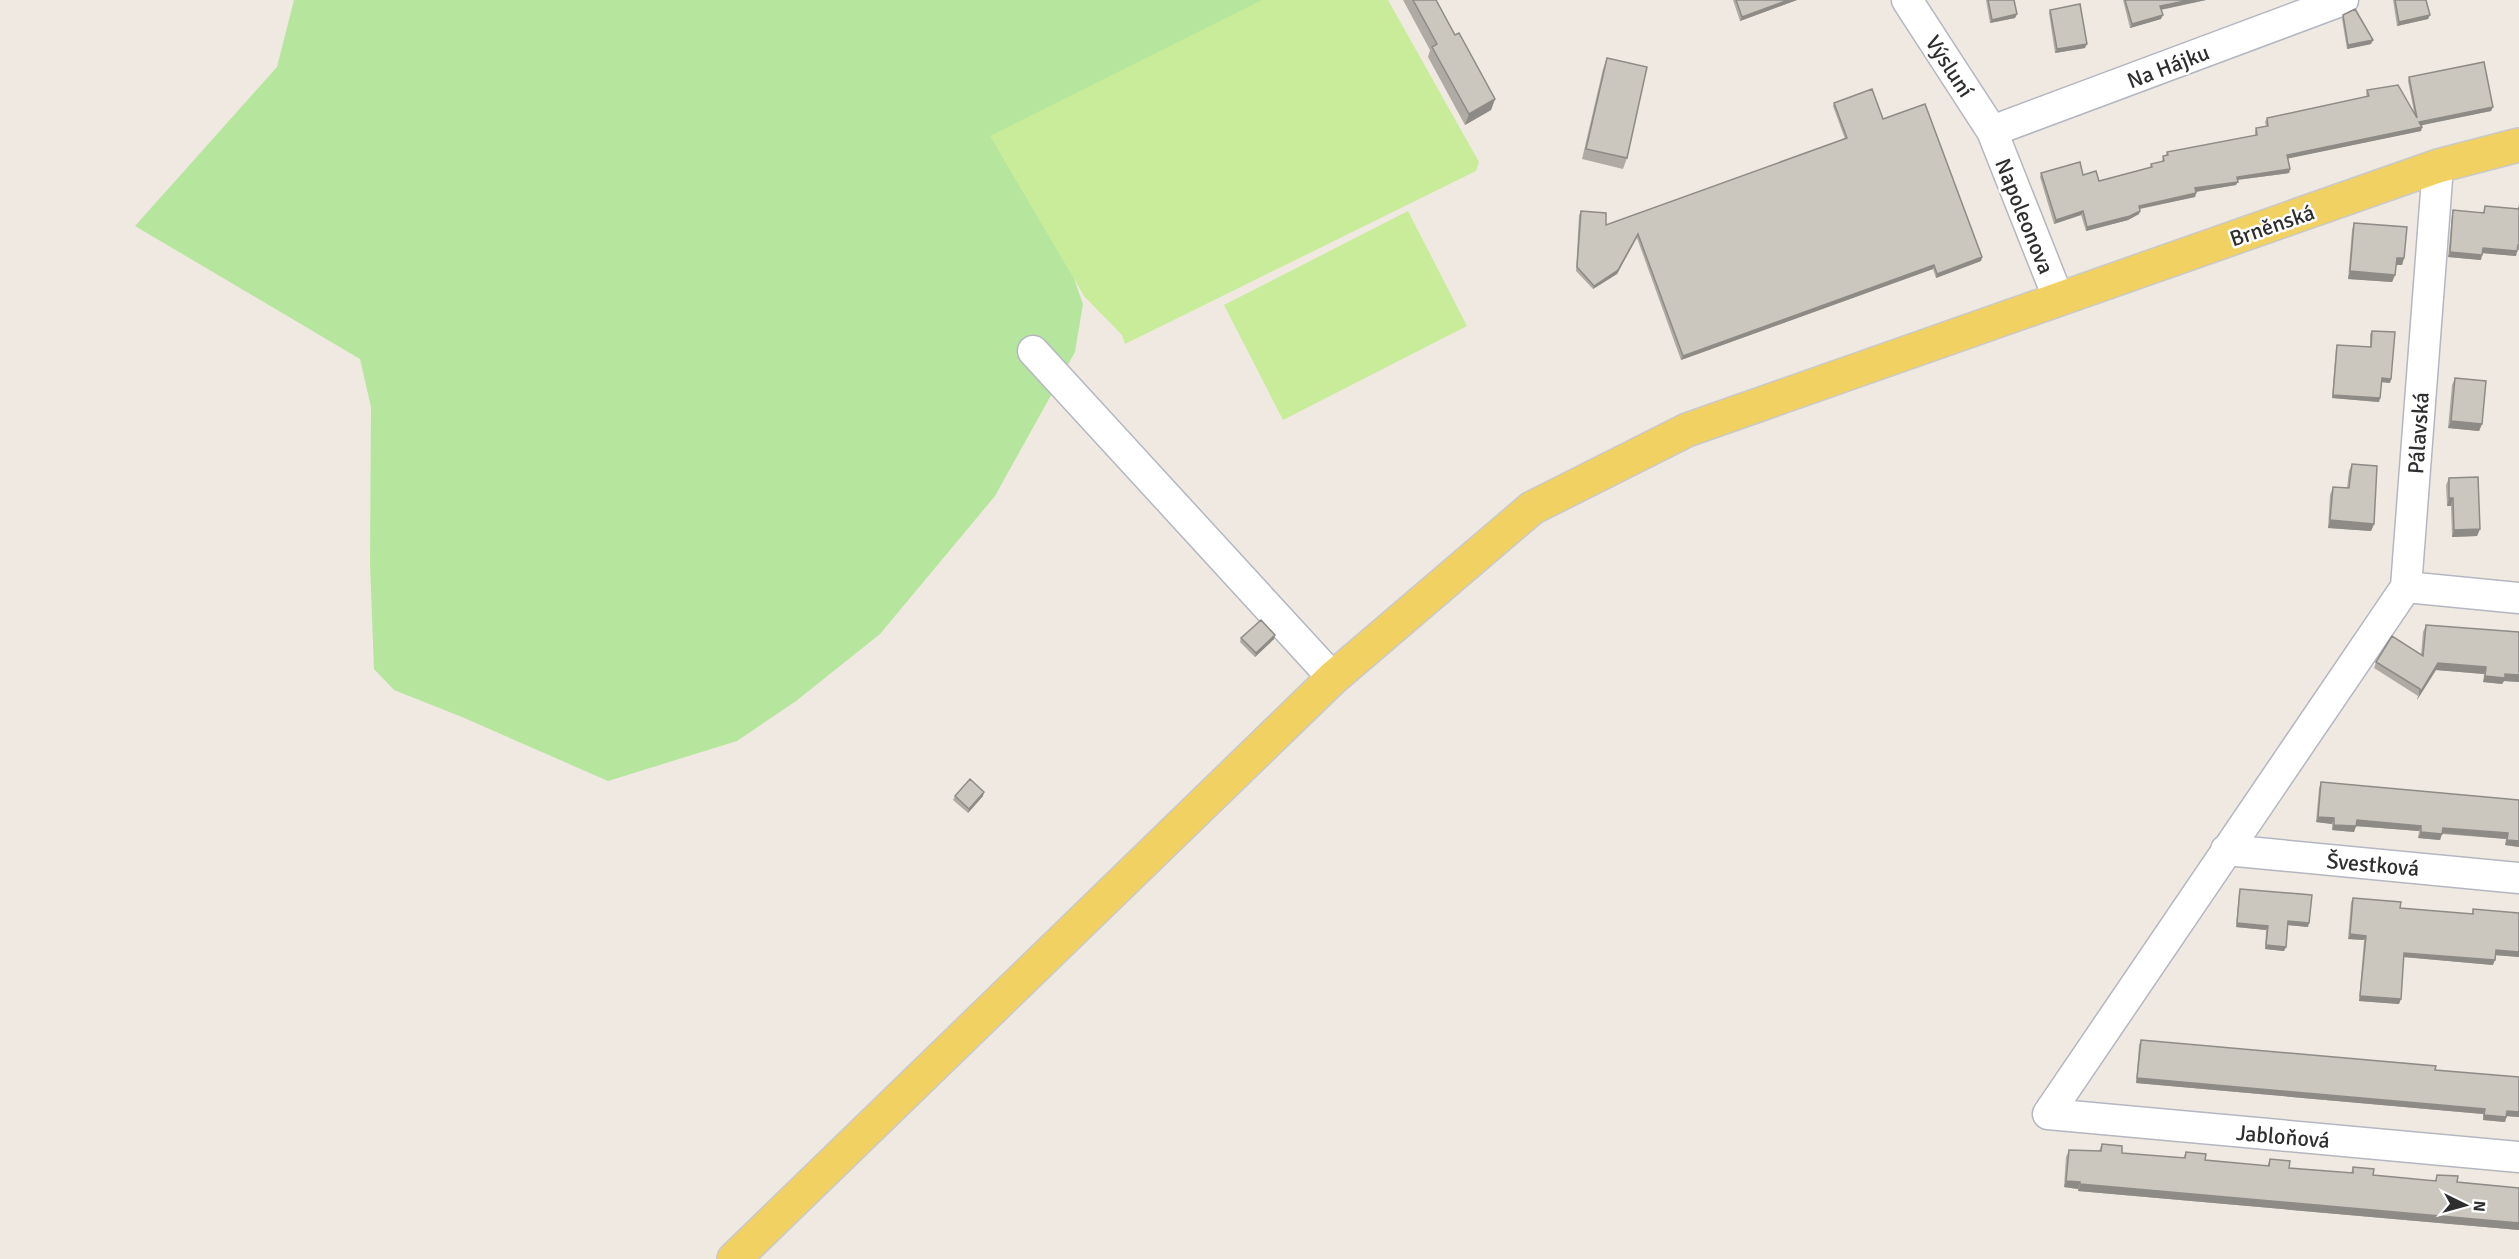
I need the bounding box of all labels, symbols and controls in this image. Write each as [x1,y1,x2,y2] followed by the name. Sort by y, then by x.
[1920,30,1980,102] street label: Výsluní
[2123,38,2213,94] street label: Na Hájku
[1989,154,2060,278] street label: Napoleonova
[2226,198,2318,253] street label: Brněnská
[2402,391,2435,475] street label: Pálavská
[2326,847,2420,882] street label: Švestková
[2235,1119,2331,1154] street label: Jabloňová
[2435,1175,2495,1235] north arrow
[2468,1200,2489,1213] text: N

